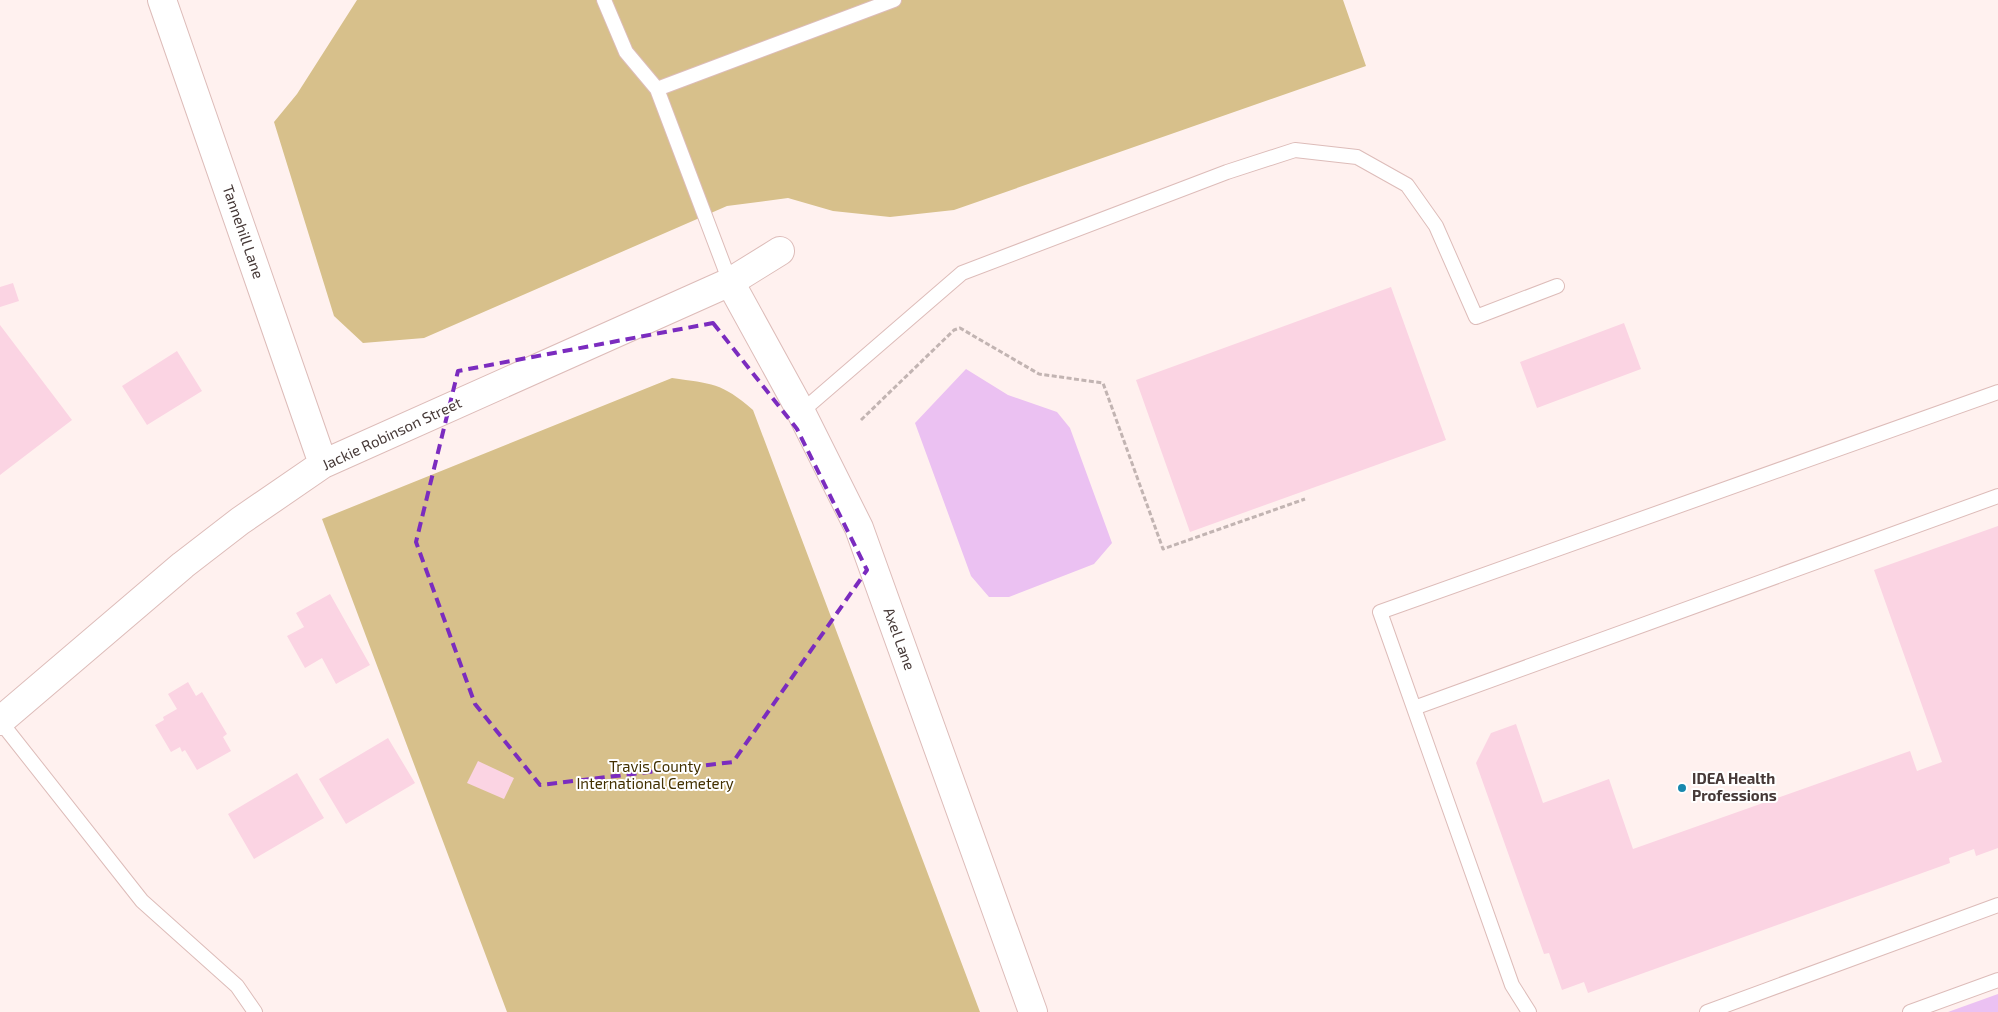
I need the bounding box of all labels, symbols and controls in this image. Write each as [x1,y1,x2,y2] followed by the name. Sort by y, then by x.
[219,182,268,281] street label: Tannehill Lane
[319,393,465,473] street label: Jackie Robinson Street
[880,605,920,672] street label: Axel Lane
[576,757,734,792] park label: Travis County International Cemetery
[1692,769,1777,804] place label: IDEA Health Professions
[1676,782,1688,794] marker: IDEA Health Professions

